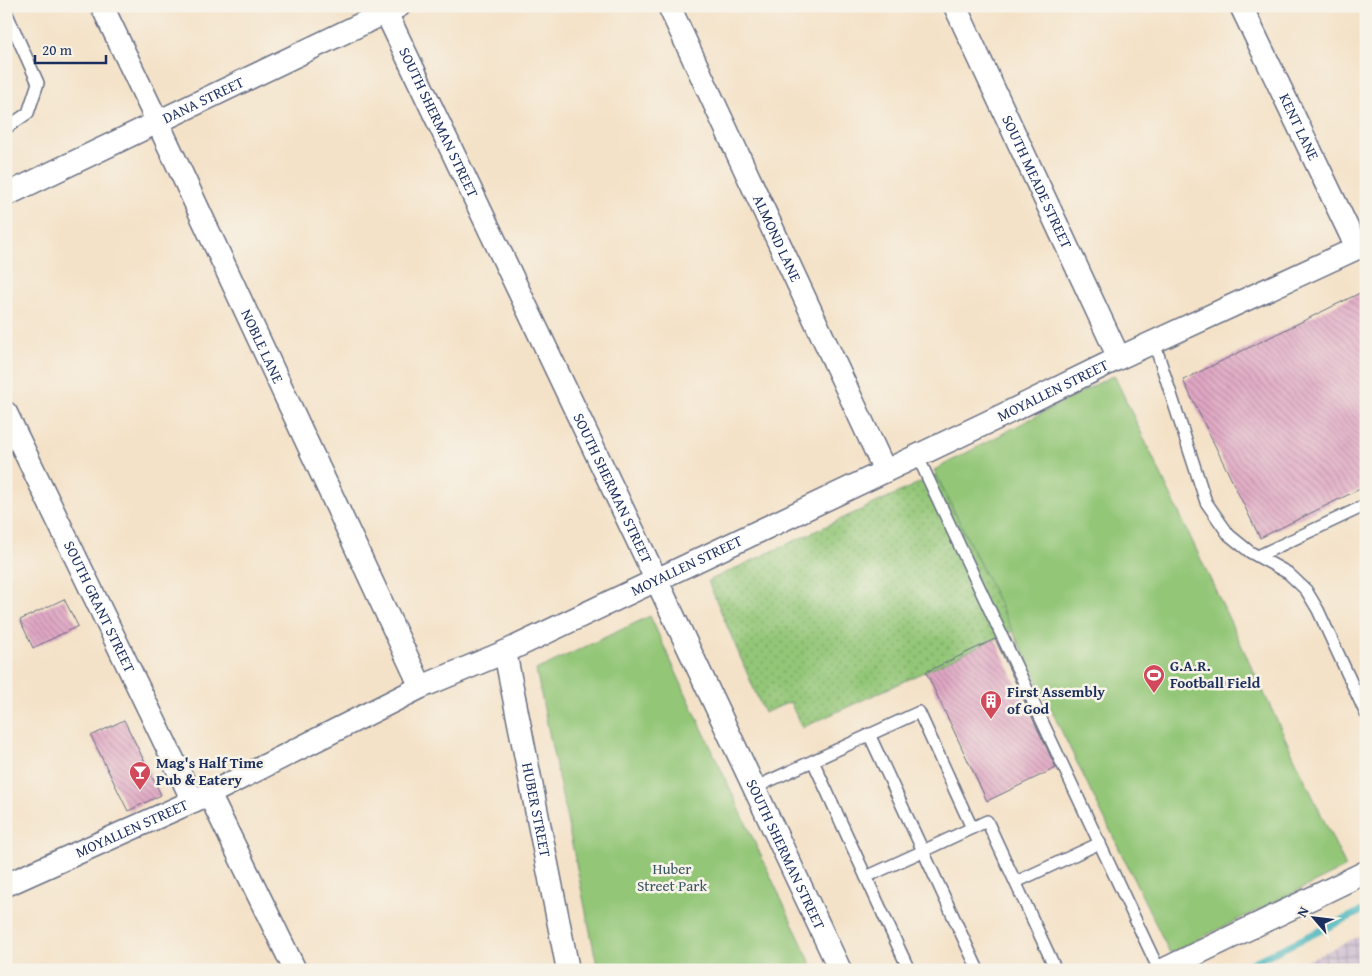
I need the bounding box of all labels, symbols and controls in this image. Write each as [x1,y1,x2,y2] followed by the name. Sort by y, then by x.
[35,32,106,64] scale bar
[42,39,73,60] text: 20 m
[394,44,484,201] street label: SOUTH SHERMAN STREET
[159,71,248,128] street label: DANA STREET
[1274,90,1325,164] street label: KENT LANE
[997,111,1078,252] street label: SOUTH MEADE STREET
[748,191,807,285] street label: ALMOND LANE
[236,306,289,387] street label: NOBLE LANE
[994,354,1112,426] street label: MOYALLEN STREET
[568,409,658,567] street label: SOUTH SHERMAN STREET
[627,529,746,601] street label: MOYALLEN STREET
[59,537,141,676] street label: SOUTH GRANT STREET
[1170,655,1261,693] place label: G.A.R. Football Field
[1142,663,1166,694] sports icon: G.A.R. Football Field
[1007,681,1105,719] place label: First Assembly of God
[979,689,1003,720] building icon: First Assembly of God
[156,752,263,790] place label: Mag's Half Time Pub & Eatery
[128,760,152,791] bar icon: Mag's Half Time Pub & Eatery
[517,761,557,859] street label: HUBER STREET
[742,775,831,933] street label: SOUTH SHERMAN STREET
[72,793,192,862] street label: MOYALLEN STREET
[637,858,707,896] park label: Huber Street Park
[1290,894,1340,944] north arrow
[1291,903,1314,921] text: N

